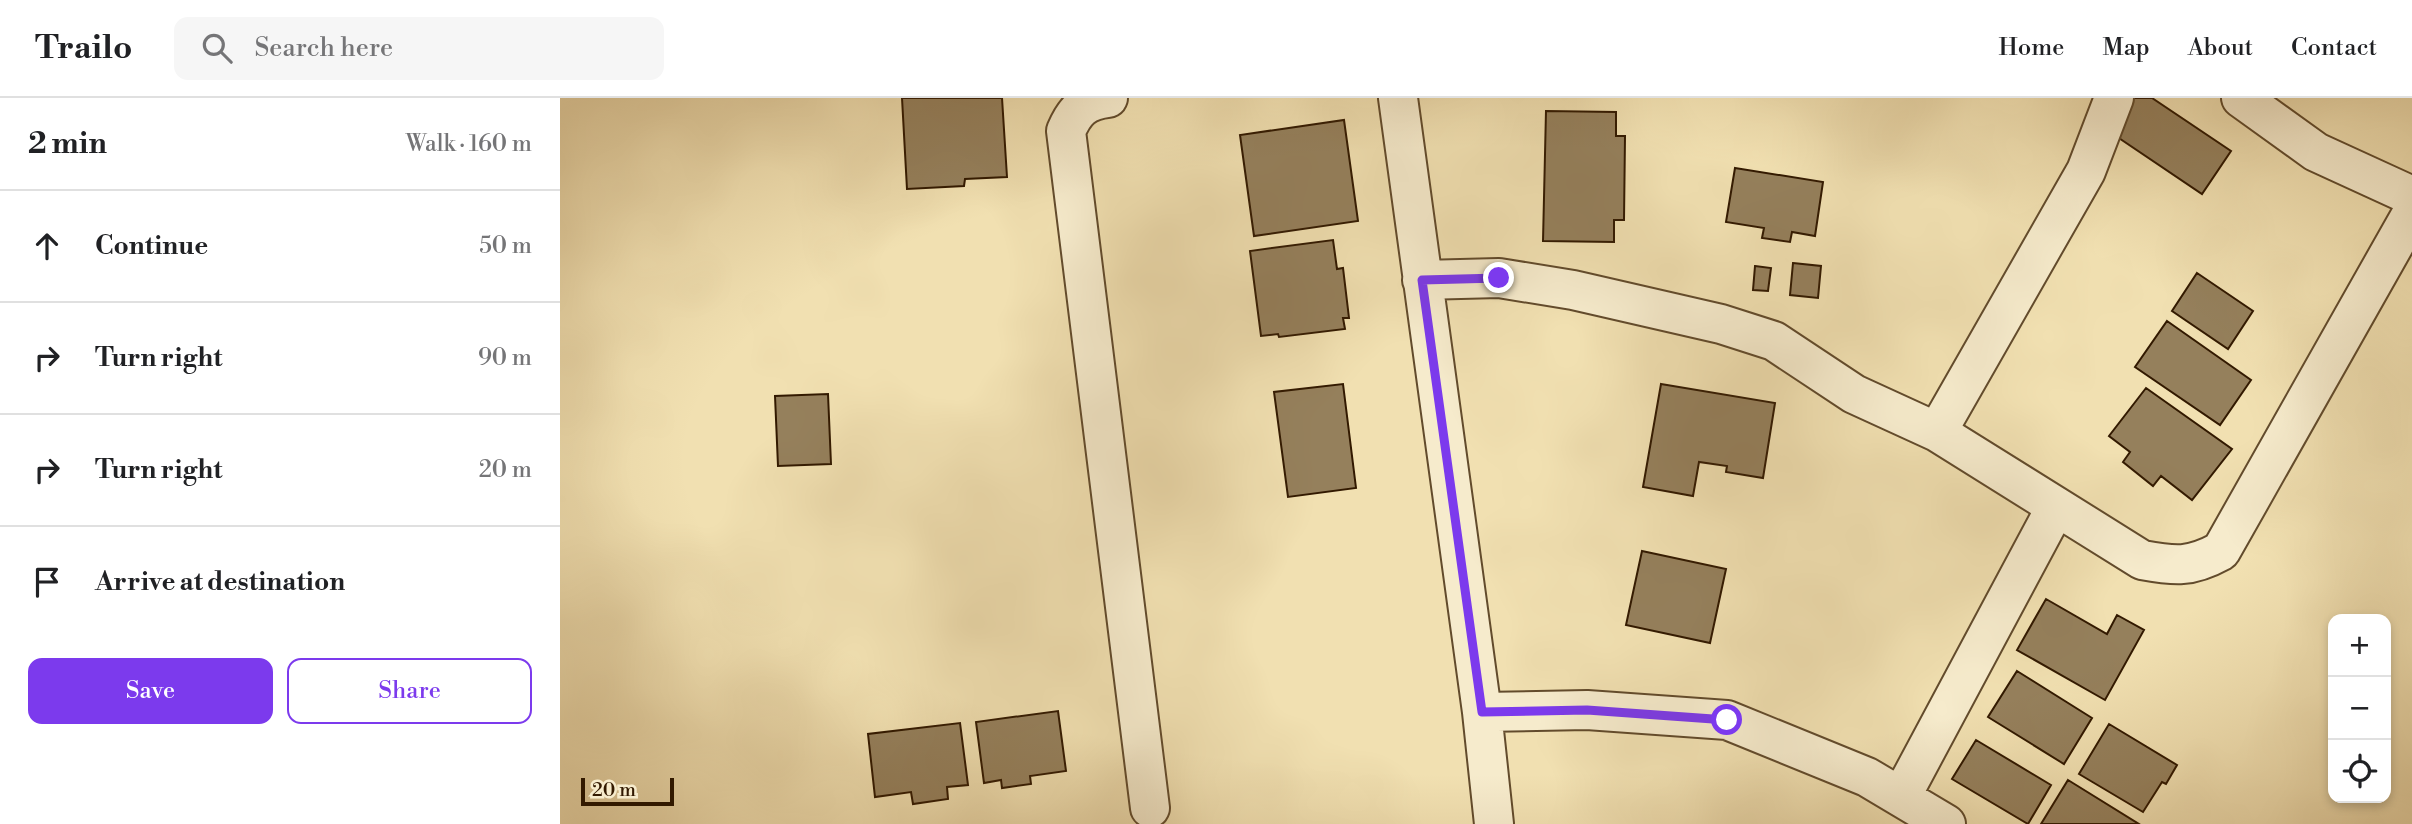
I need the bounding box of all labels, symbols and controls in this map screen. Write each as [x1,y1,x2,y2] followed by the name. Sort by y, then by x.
[174,17,664,80] search box
[35,28,132,69] text: Trailo
[198,29,236,67] icon: search
[254,32,393,64] text: Search here
[1999,33,2064,63] text: Home
[2102,33,2150,63] text: Map
[2188,33,2253,63] text: About
[2291,33,2377,63] text: Contact
[28,125,107,163] text: 2 min
[406,130,532,158] text: Walk · 160 m
[28,227,66,265] icon: ahead
[95,230,208,262] text: Continue
[479,232,532,260] text: 50 m
[1483,262,1514,293] route end
[28,339,66,377] icon: right
[95,342,223,374] text: Turn right
[478,344,532,372] text: 90 m
[28,451,66,489] icon: right
[95,454,223,486] text: Turn right
[479,456,532,484] text: 20 m
[28,563,66,601] icon: arrive
[95,566,345,598] text: Arrive at destination
[2328,614,2391,803] map controls
[2328,614,2391,677] button: +
[28,658,273,724] button: Save
[287,658,532,724] button: Share
[2328,677,2391,740] button: −
[1711,704,1742,735] route start
[2328,740,2391,803] button: locate
[581,775,674,807] scale bar
[592,778,636,802] text: 20 m

